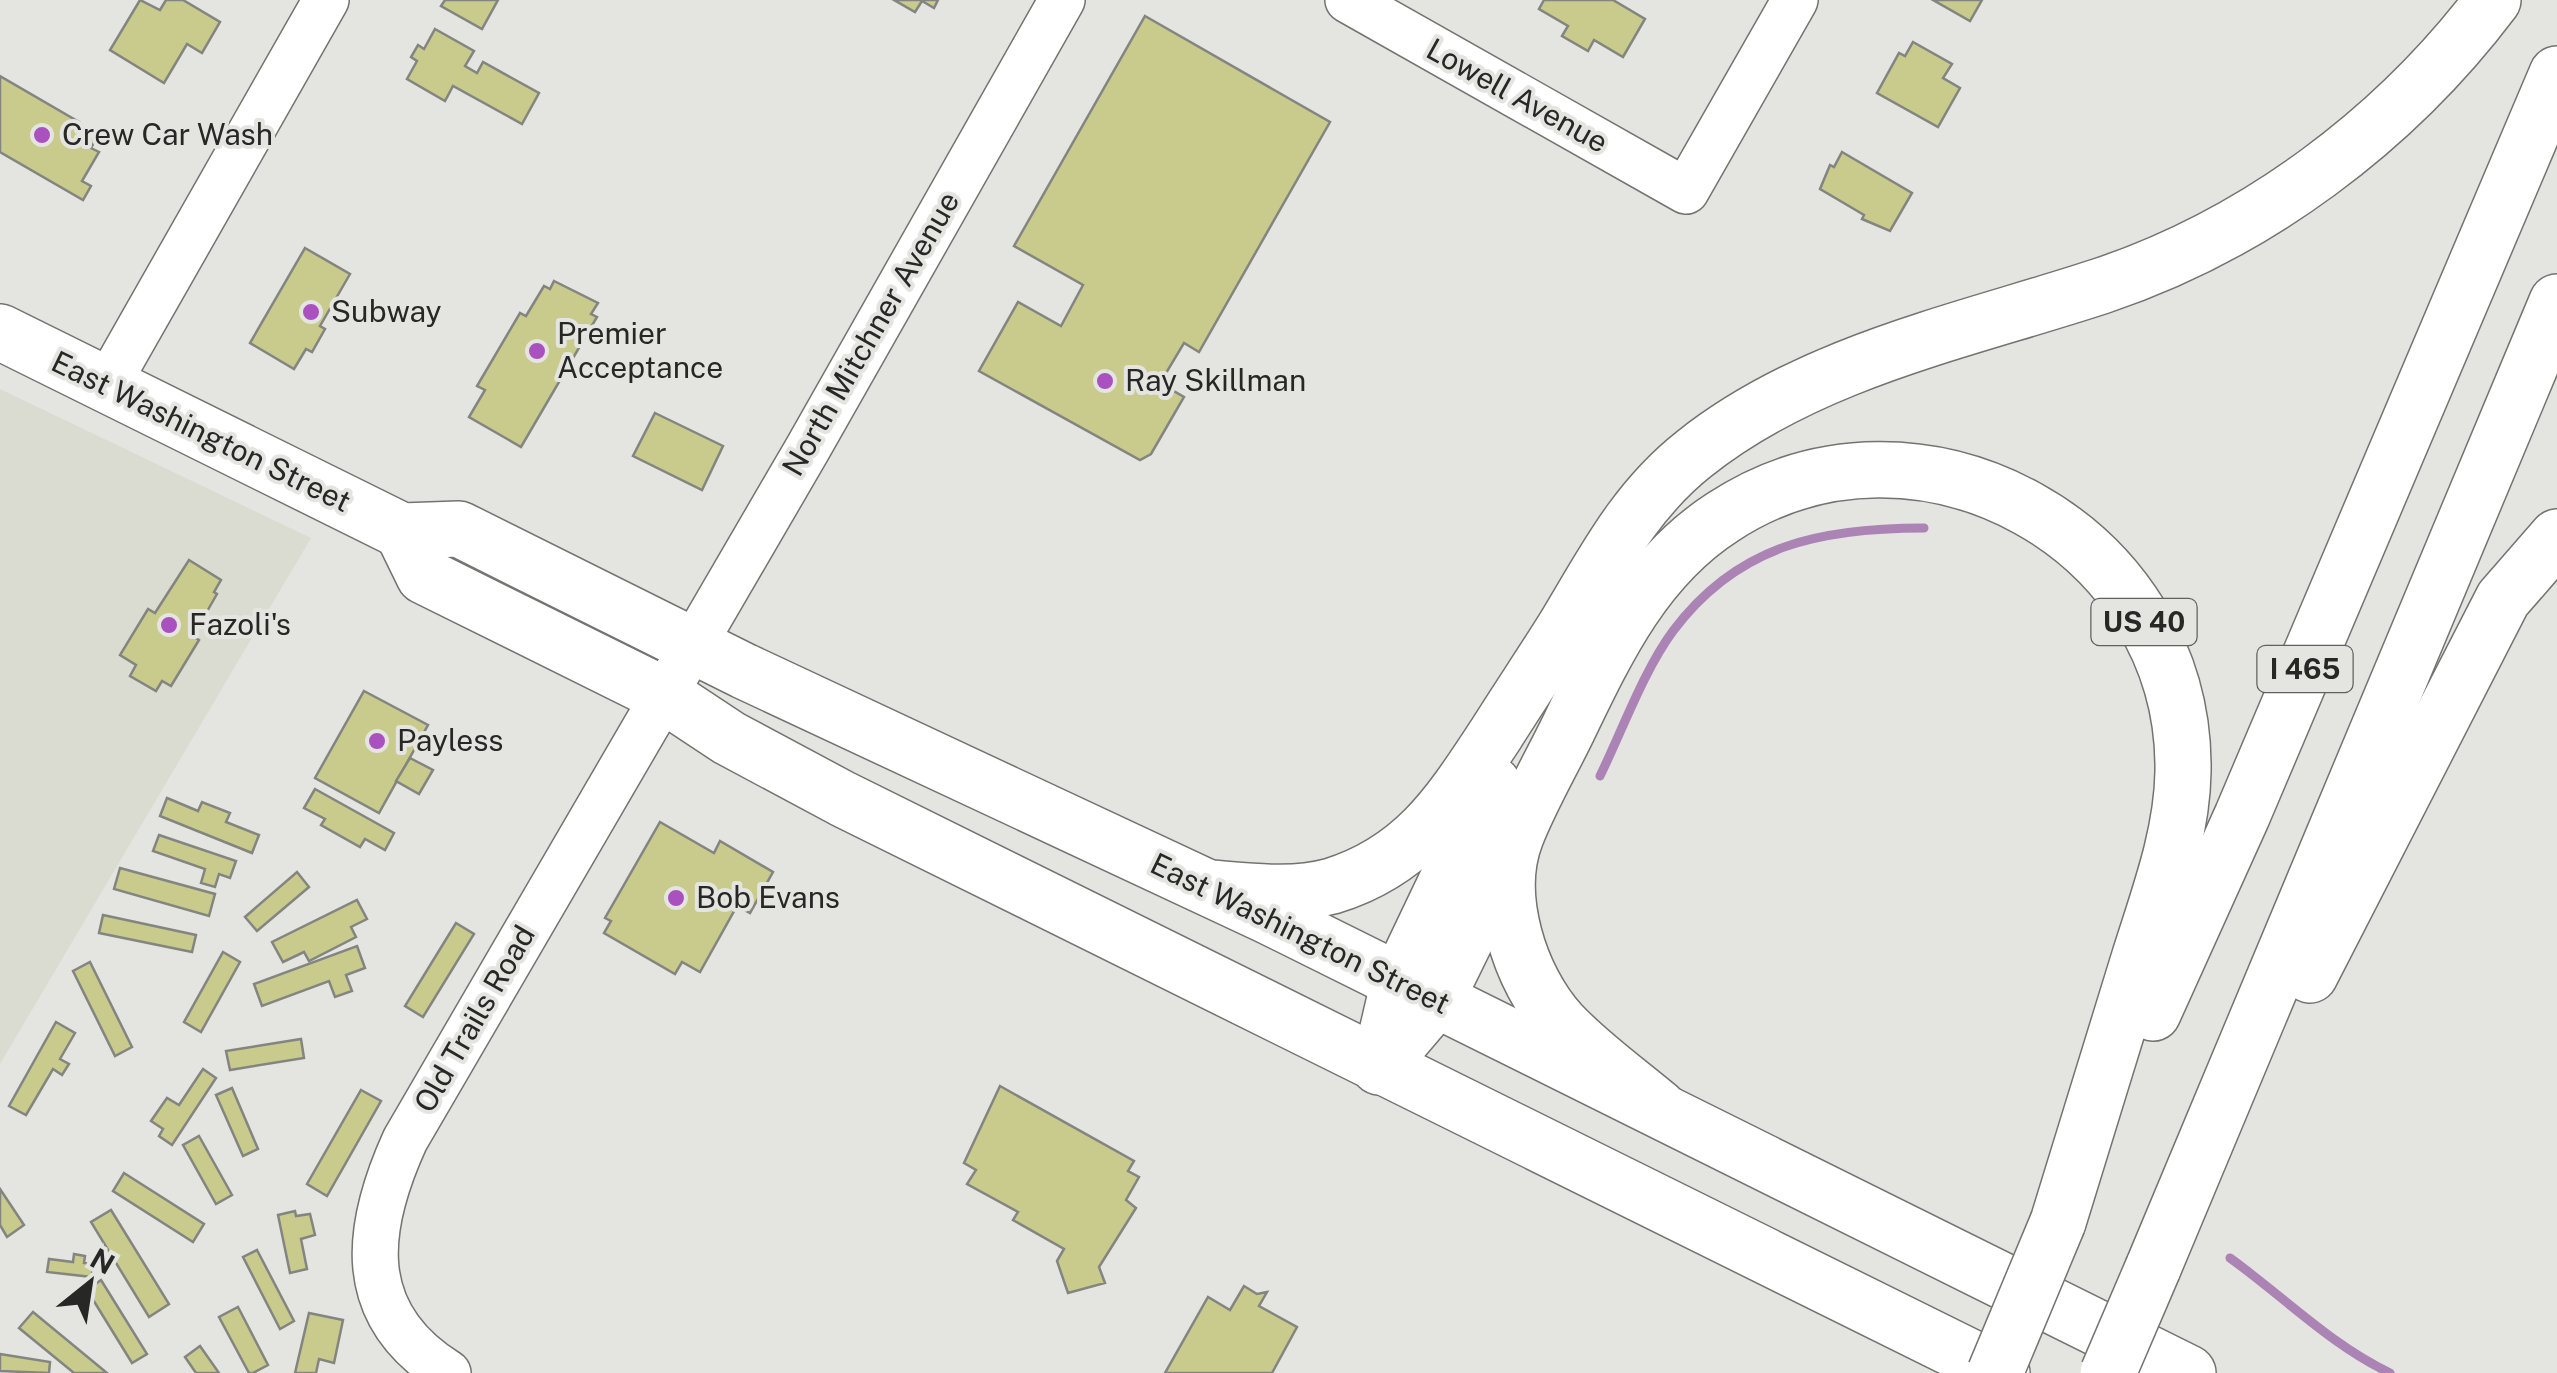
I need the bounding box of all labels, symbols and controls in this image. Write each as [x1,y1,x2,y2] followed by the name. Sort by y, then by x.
[1421,30,1614,160] street label: Lowell Avenue
[62,116,273,152] place label: Crew Car Wash
[31,124,53,146] marker: Crew Car Wash
[774,185,966,482] street label: North Mitchner Avenue
[331,293,442,329] place label: Subway
[300,301,322,323] marker: Subway
[557,315,723,385] place label: Premier Acceptance
[526,340,548,362] marker: Premier Acceptance
[46,343,357,519] street label: East Washington Street
[1125,362,1306,398] place label: Ray Skillman
[1094,370,1116,392] marker: Ray Skillman
[2092,599,2196,645] road number: US 40
[189,606,291,642] place label: Fazoli's
[158,614,180,636] marker: Fazoli's
[2258,646,2352,692] road number: I 465
[397,722,504,758] place label: Payless
[366,730,388,752] marker: Payless
[1145,845,1456,1021] street label: East Washington Street
[696,879,840,915] place label: Bob Evans
[665,887,687,909] marker: Bob Evans
[406,919,542,1118] street label: Old Trails Road
[40,1233,140,1333] north arrow
[85,1241,120,1281] text: N

